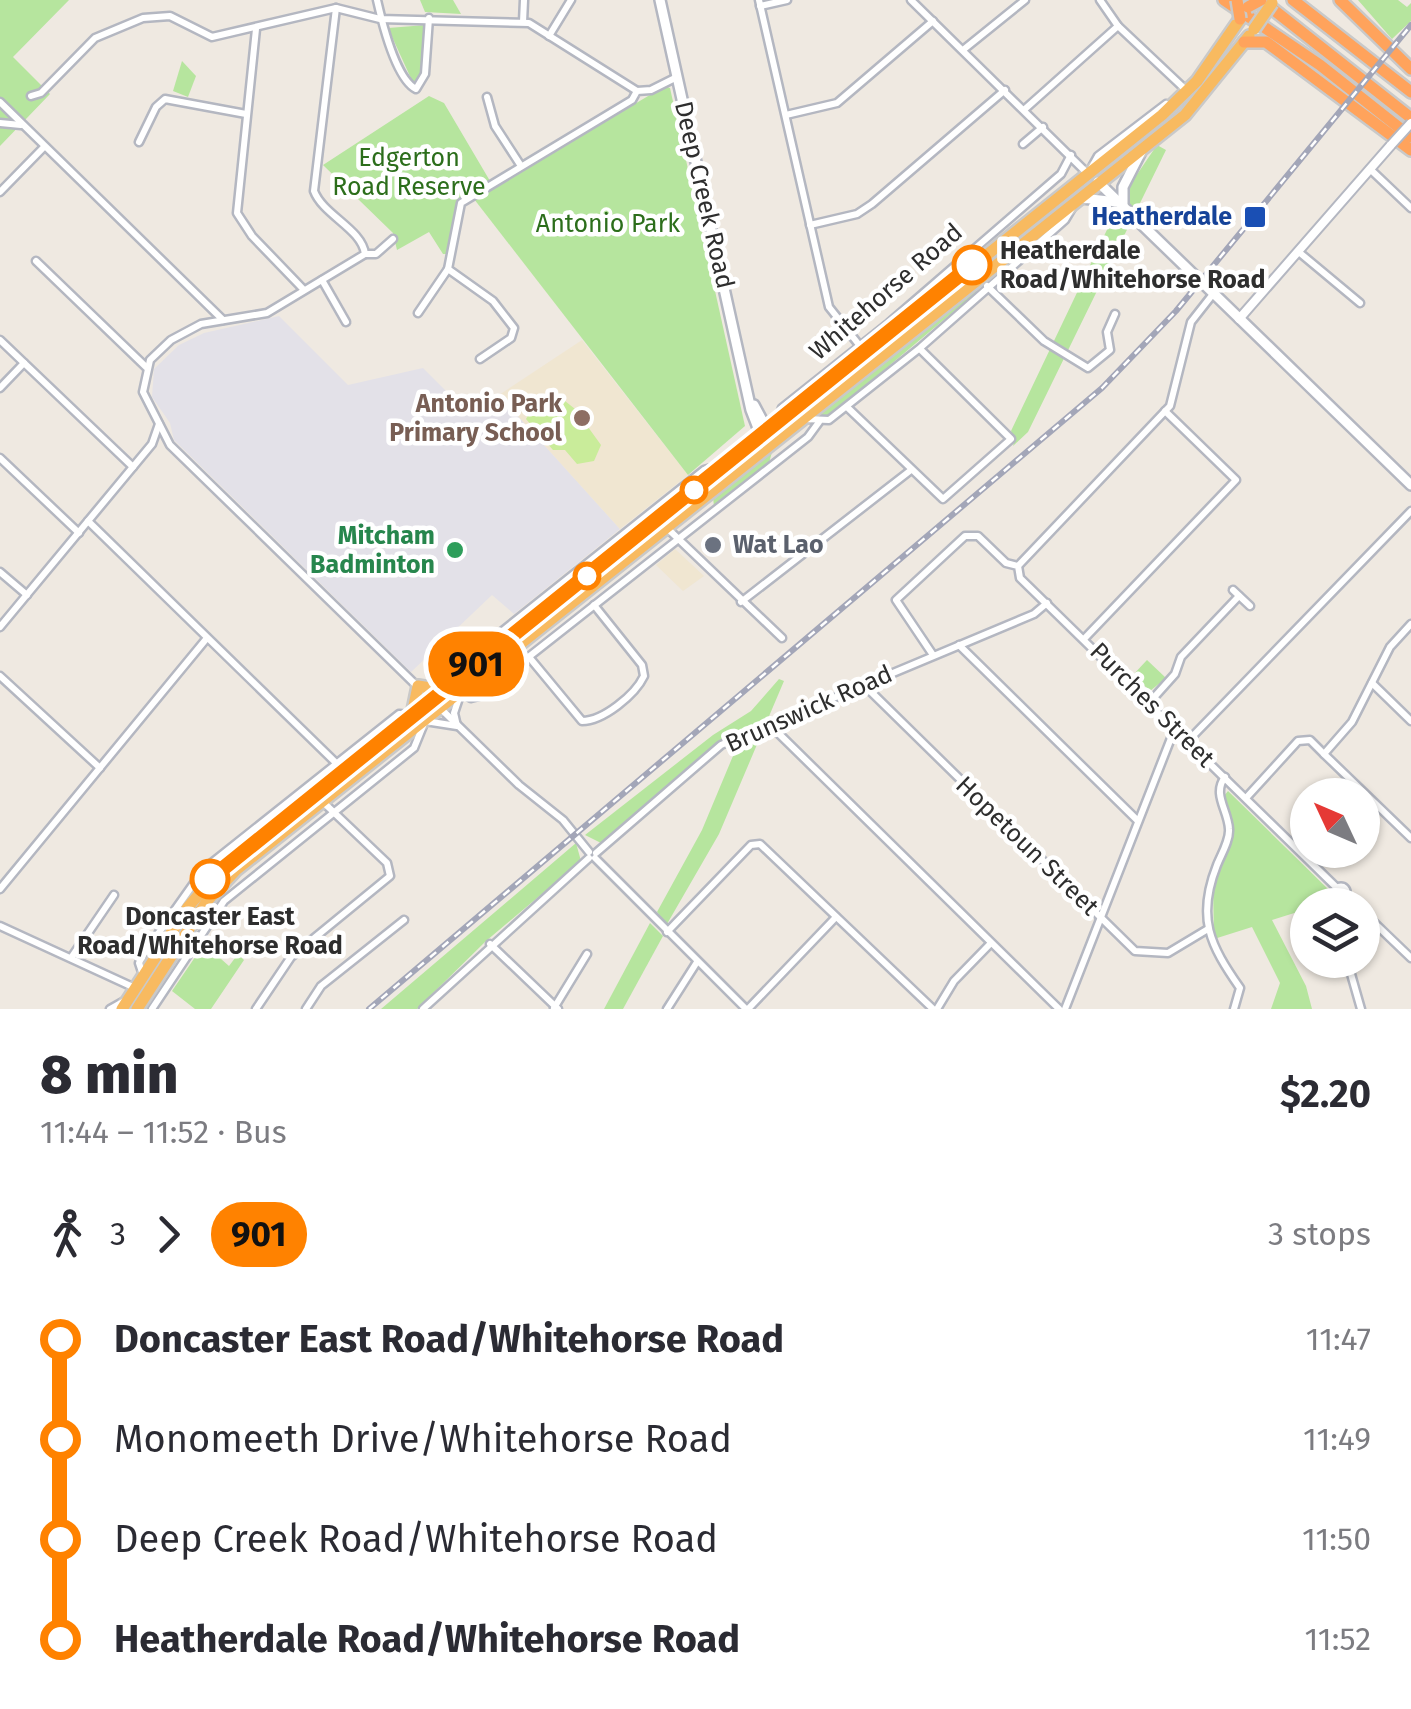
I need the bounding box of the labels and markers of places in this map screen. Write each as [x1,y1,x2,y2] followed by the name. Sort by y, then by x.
[1091,202,1232,232] place label: Heatherdale
[1242,204,1268,230] marker: Heatherdale
[1000,236,1265,295] place label: Heatherdale Road/Whitehorse Road
[953,246,991,284] marker: Heatherdale Road/Whitehorse Road
[389,389,563,448] place label: Antonio Park Primary School
[571,407,593,429] marker: Antonio Park Primary School
[681,477,707,503] unlabelled marker
[310,521,435,580] place label: Mitcham Badminton
[733,530,824,560] place label: Wat Lao
[702,534,724,556] marker: Wat Lao
[444,539,466,561] marker: Mitcham Badminton
[574,563,600,589] unlabelled marker
[191,860,229,898] marker: Doncaster East Road/Whitehorse Road
[77,902,343,961] place label: Doncaster East Road/Whitehorse Road

